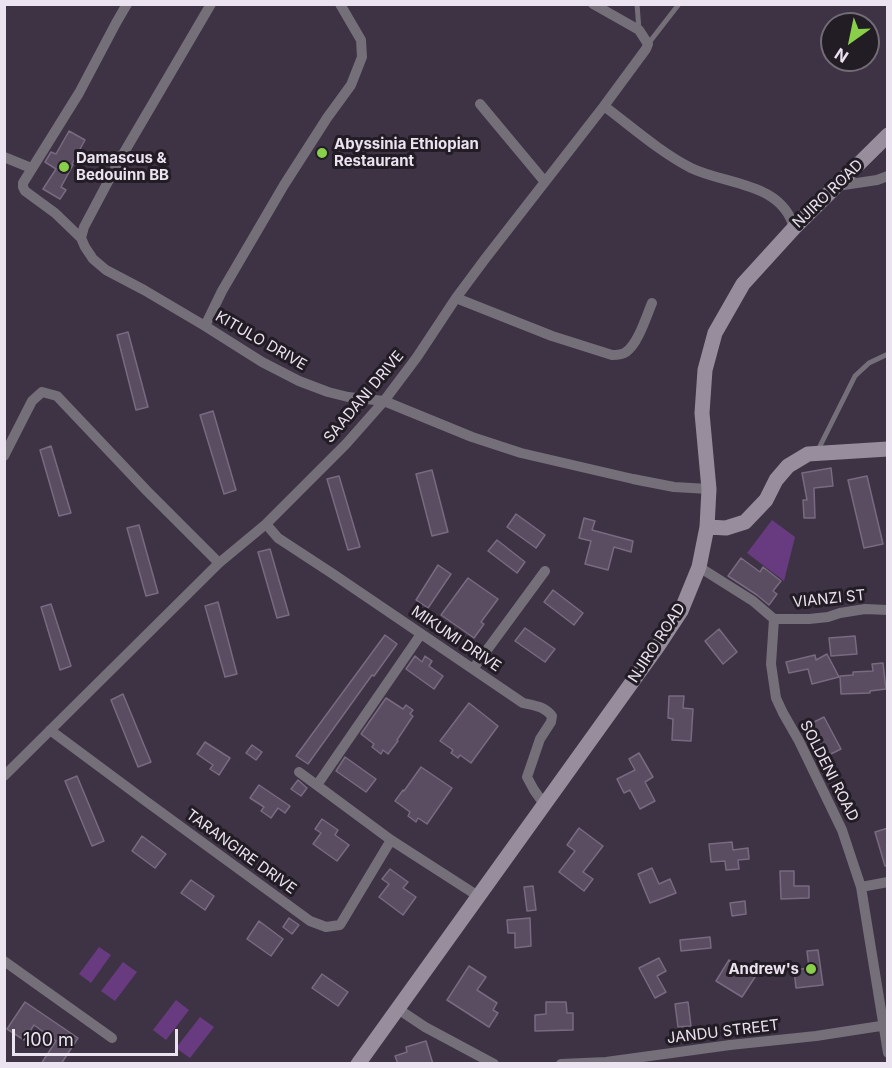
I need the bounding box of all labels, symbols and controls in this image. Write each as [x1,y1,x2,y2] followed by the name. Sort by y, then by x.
[820,12,880,72] north arrow
[831,44,852,67] text: N
[334,135,479,170] place label: Abyssinia Ethiopian Restaurant
[315,146,329,160] marker: Abyssinia Ethiopian Restaurant
[76,149,169,184] place label: Damascus & Bedouinn BB
[789,156,867,232] street label: NJIRO ROAD
[57,160,71,174] marker: Damascus & Bedouinn BB
[212,308,310,374] street label: KITULO DRIVE
[320,347,408,447] street label: SAADANI DRIVE
[792,586,866,612] street label: VIANZI ST
[625,600,689,686] street label: NJIRO ROAD
[408,602,504,676] street label: MIKUMI DRIVE
[796,718,862,824] street label: SOLDENI ROAD
[182,806,300,898] street label: TARANGIRE DRIVE
[728,960,799,978] place label: Andrew's
[804,962,818,976] marker: Andrew's
[666,1016,780,1048] street label: JANDU STREET
[15,1017,182,1055] scale bar
[23,1029,74,1050] text: 100 m

